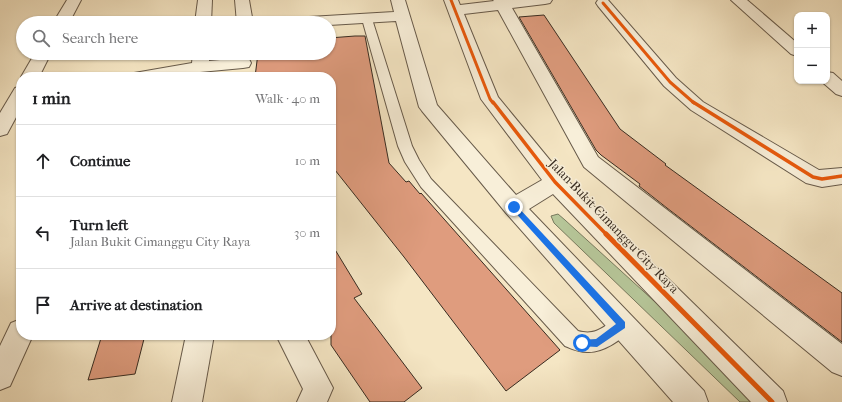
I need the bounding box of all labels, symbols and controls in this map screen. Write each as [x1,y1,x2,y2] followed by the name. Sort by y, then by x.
[794,12,830,84] map controls
[794,12,830,48] button: +
[16,16,336,60] search box
[30,27,52,49] icon: search
[62,29,138,47] text: Search here
[794,48,830,84] button: −
[32,88,71,108] text: 1 min
[255,91,320,106] text: Walk · 40 m
[32,150,54,172] icon: ahead
[70,152,130,170] text: Continue
[295,153,320,168] text: 10 m
[545,155,683,297] street label: Jalan Bukit Cimanggu City Raya
[505,198,523,216] route end
[70,216,128,234] text: Turn left
[32,222,54,244] icon: left
[294,225,320,240] text: 30 m
[70,234,250,249] text: Jalan Bukit Cimanggu City Raya
[32,294,54,316] icon: arrive
[70,296,202,314] text: Arrive at destination
[573,334,591,352] route start

